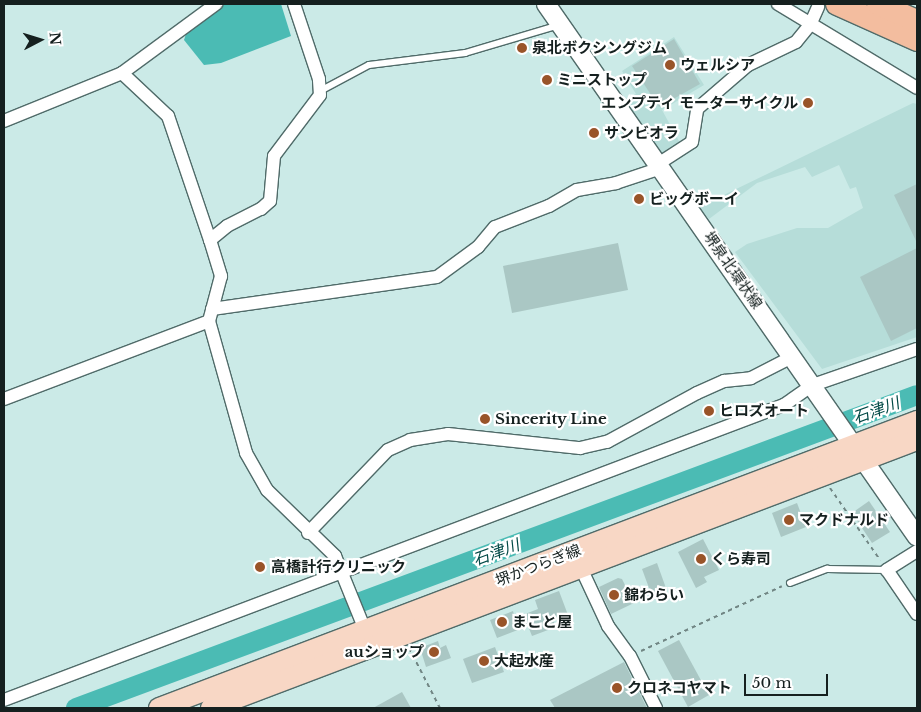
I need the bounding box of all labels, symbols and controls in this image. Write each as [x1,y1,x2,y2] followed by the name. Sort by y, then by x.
[15,15,65,65] north arrow
[45,31,64,46] text: N
[532,39,667,57] place label: 泉北ボクシングジム
[516,42,528,54] marker: 泉北ボクシングジム
[680,56,755,74] place label: ウェルシア
[664,59,676,71] marker: ウェルシア
[557,71,647,89] place label: ミニストップ
[541,74,553,86] marker: ミニストップ
[599,94,798,112] place label: エンプティ モーターサイクル
[802,97,814,109] marker: エンプティ モーターサイクル
[604,124,679,142] place label: サンビオラ
[588,127,600,139] marker: サンビオラ
[649,190,739,208] place label: ビッグボーイ
[633,193,645,205] marker: ビッグボーイ
[700,228,766,312] street label: 堺泉北環状線
[850,393,902,427] water label: 石津川
[719,402,809,420] place label: ヒロズオート
[703,405,715,417] marker: ヒロズオート
[495,410,607,428] place label: Sincerity Line
[479,413,491,425] marker: Sincerity Line
[799,511,889,529] place label: マクドナルド
[783,514,795,526] marker: マクドナルド
[470,535,522,569] water label: 石津川
[493,540,583,590] street label: 堺かつらぎ線
[711,550,771,568] place label: くら寿司
[695,553,707,565] marker: くら寿司
[271,558,406,576] place label: 高橋計行クリニック
[253,560,267,574] marker: 高橋計行クリニック
[624,586,684,604] place label: 錦わらい
[608,589,620,601] marker: 錦わらい
[512,613,572,631] place label: まこと屋
[496,616,508,628] marker: まこと屋
[345,643,424,661] place label: auショップ
[428,646,440,658] marker: auショップ
[494,652,554,670] place label: 大起水産
[478,655,490,667] marker: 大起水産
[746,664,830,696] scale bar
[752,673,792,692] text: 50 m
[627,679,732,697] place label: クロネコヤマト
[611,682,623,694] marker: クロネコヤマト

